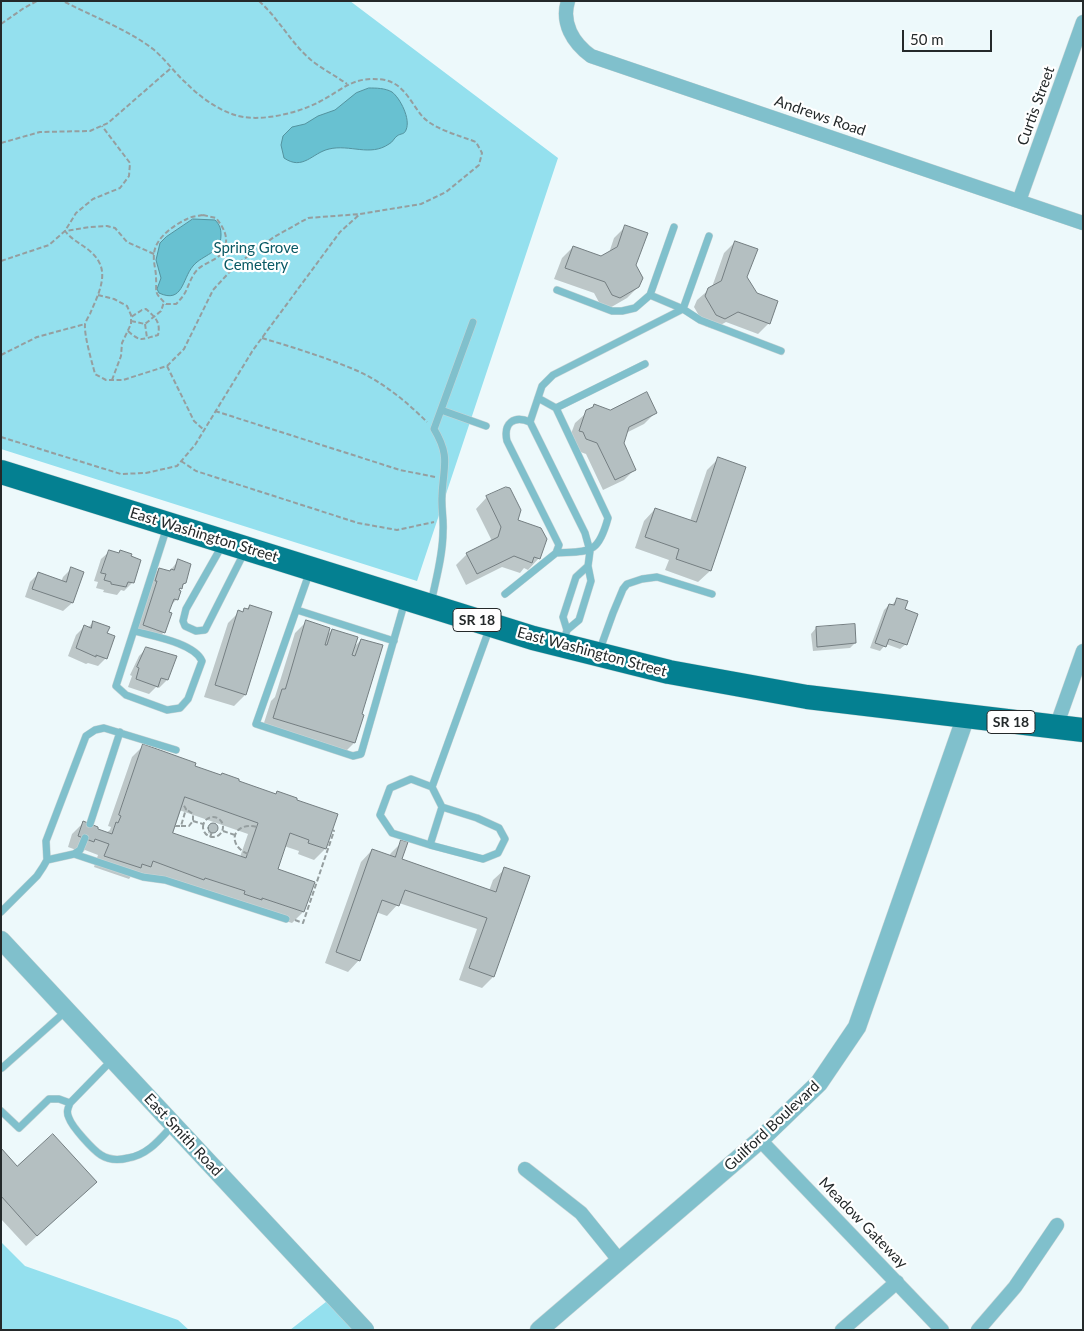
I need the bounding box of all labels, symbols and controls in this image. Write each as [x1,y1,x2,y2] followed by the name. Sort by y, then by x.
[904,20,994,52] scale bar
[910,30,944,48] text: 50 m
[1013,64,1059,148] street label: Curtis Street
[772,92,868,140] street label: Andrews Road
[213,239,299,274] park label: Spring Grove Cemetery
[128,504,280,566] street label: East Washington Street
[453,608,501,632] road number: SR 18
[515,623,669,681] street label: East Washington Street
[987,710,1035,734] road number: SR 18
[721,1077,823,1175] street label: Guilford Boulevard
[140,1090,226,1180] street label: East Smith Road
[815,1174,911,1272] street label: Meadow Gateway

